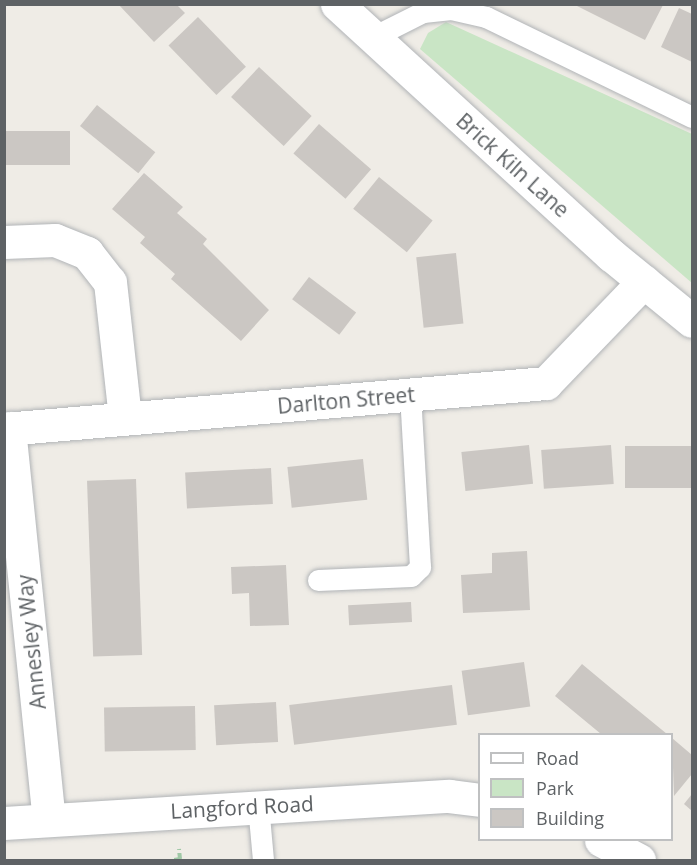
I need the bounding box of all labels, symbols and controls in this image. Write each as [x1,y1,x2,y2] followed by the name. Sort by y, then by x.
[451,108,575,222] street label: Brick Kiln Lane
[276,381,416,419] street label: Darlton Street
[11,573,51,711] street label: Annesley Way
[478,733,673,841] legend
[536,746,579,770] text: Road
[536,776,574,800] text: Park
[170,791,314,823] street label: Langford Road
[536,806,604,830] text: Building

